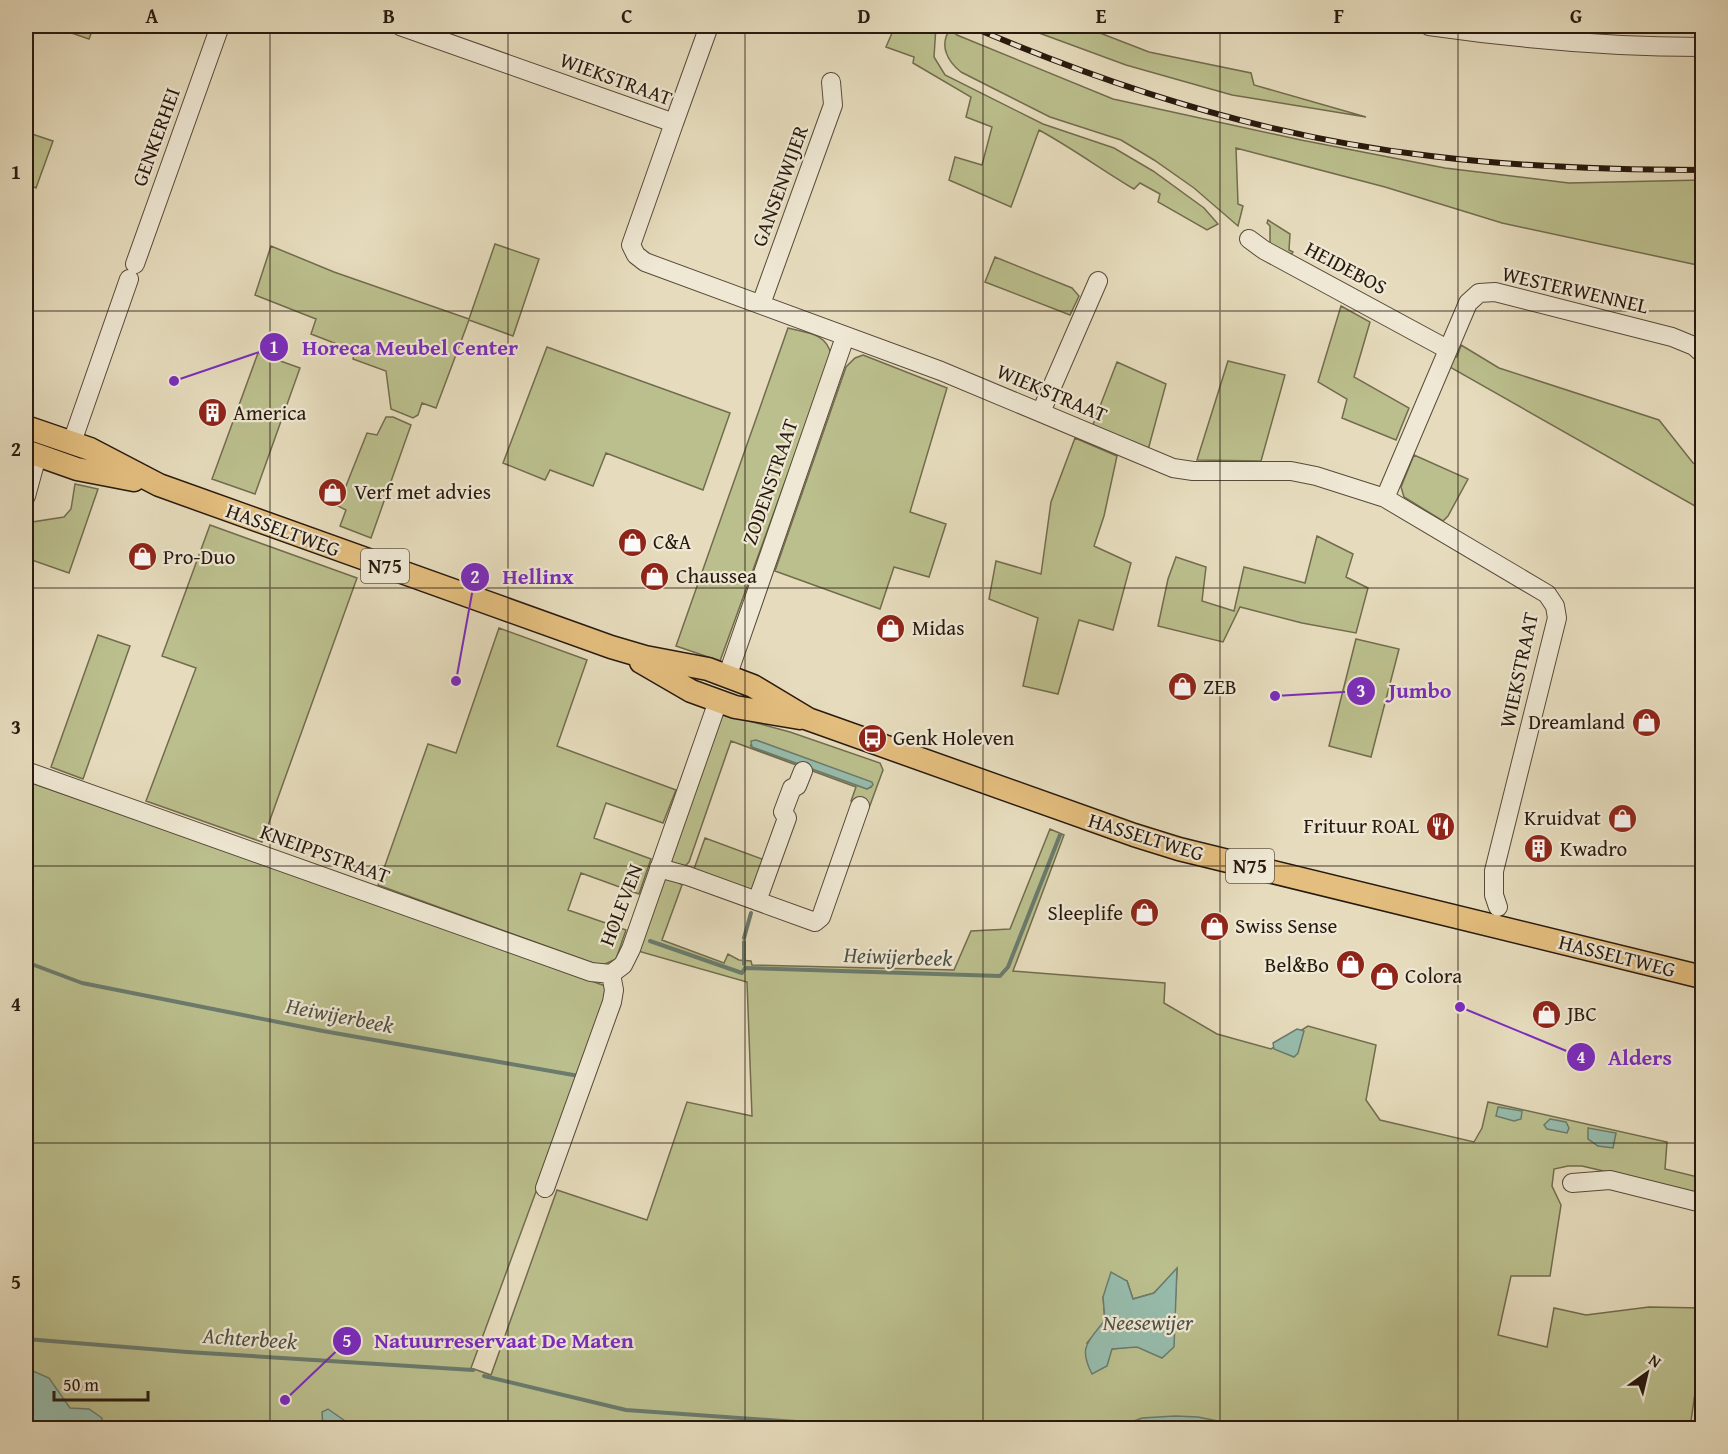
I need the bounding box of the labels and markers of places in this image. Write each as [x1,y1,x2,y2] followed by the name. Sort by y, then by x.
[259,327,530,367] callout: Horeca Meubel Center
[196,397,228,429] building icon: America
[233,397,307,428] place label: America
[317,476,349,508] shop icon: Verf met advies
[354,476,491,507] place label: Verf met advies
[616,526,648,558] shop icon: C&A
[653,526,692,557] place label: C&A
[126,541,158,573] shop icon: Pro-Duo
[163,541,235,572] place label: Pro-Duo
[460,557,585,597] callout: Hellinx
[639,560,671,592] shop icon: Chaussea
[676,560,757,591] place label: Chaussea
[875,612,907,644] shop icon: Midas
[912,612,965,643] place label: Midas
[1166,671,1198,703] shop icon: ZEB
[1203,671,1237,702] place label: ZEB
[1346,671,1463,711] callout: Jumbo
[1528,706,1626,737] place label: Dreamland
[1630,706,1662,738] shop icon: Dreamland
[856,722,888,754] bus stop icon: Genk Holeven
[893,722,1015,753] place label: Genk Holeven
[1524,802,1602,833] place label: Kruidvat
[1606,802,1638,834] shop icon: Kruidvat
[1304,810,1419,841] place label: Frituur ROAL
[1424,810,1456,842] restaurant icon: Frituur ROAL
[1523,833,1555,865] building icon: Kwadro
[1560,833,1627,864] place label: Kwadro
[1047,897,1123,928] place label: Sleeplife
[1128,897,1160,929] shop icon: Sleeplife
[1198,910,1230,942] shop icon: Swiss Sense
[1235,910,1338,941] place label: Swiss Sense
[1265,949,1329,980] place label: Bel&Bo
[1334,949,1366,981] shop icon: Bel&Bo
[1368,960,1400,992] shop icon: Colora
[1405,960,1462,991] place label: Colora
[1530,998,1562,1030] shop icon: JBC
[1564,998,1597,1029] place label: JBC
[1566,1037,1684,1077] callout: Alders
[332,1321,645,1361] callout: Natuurreservaat De Maten

